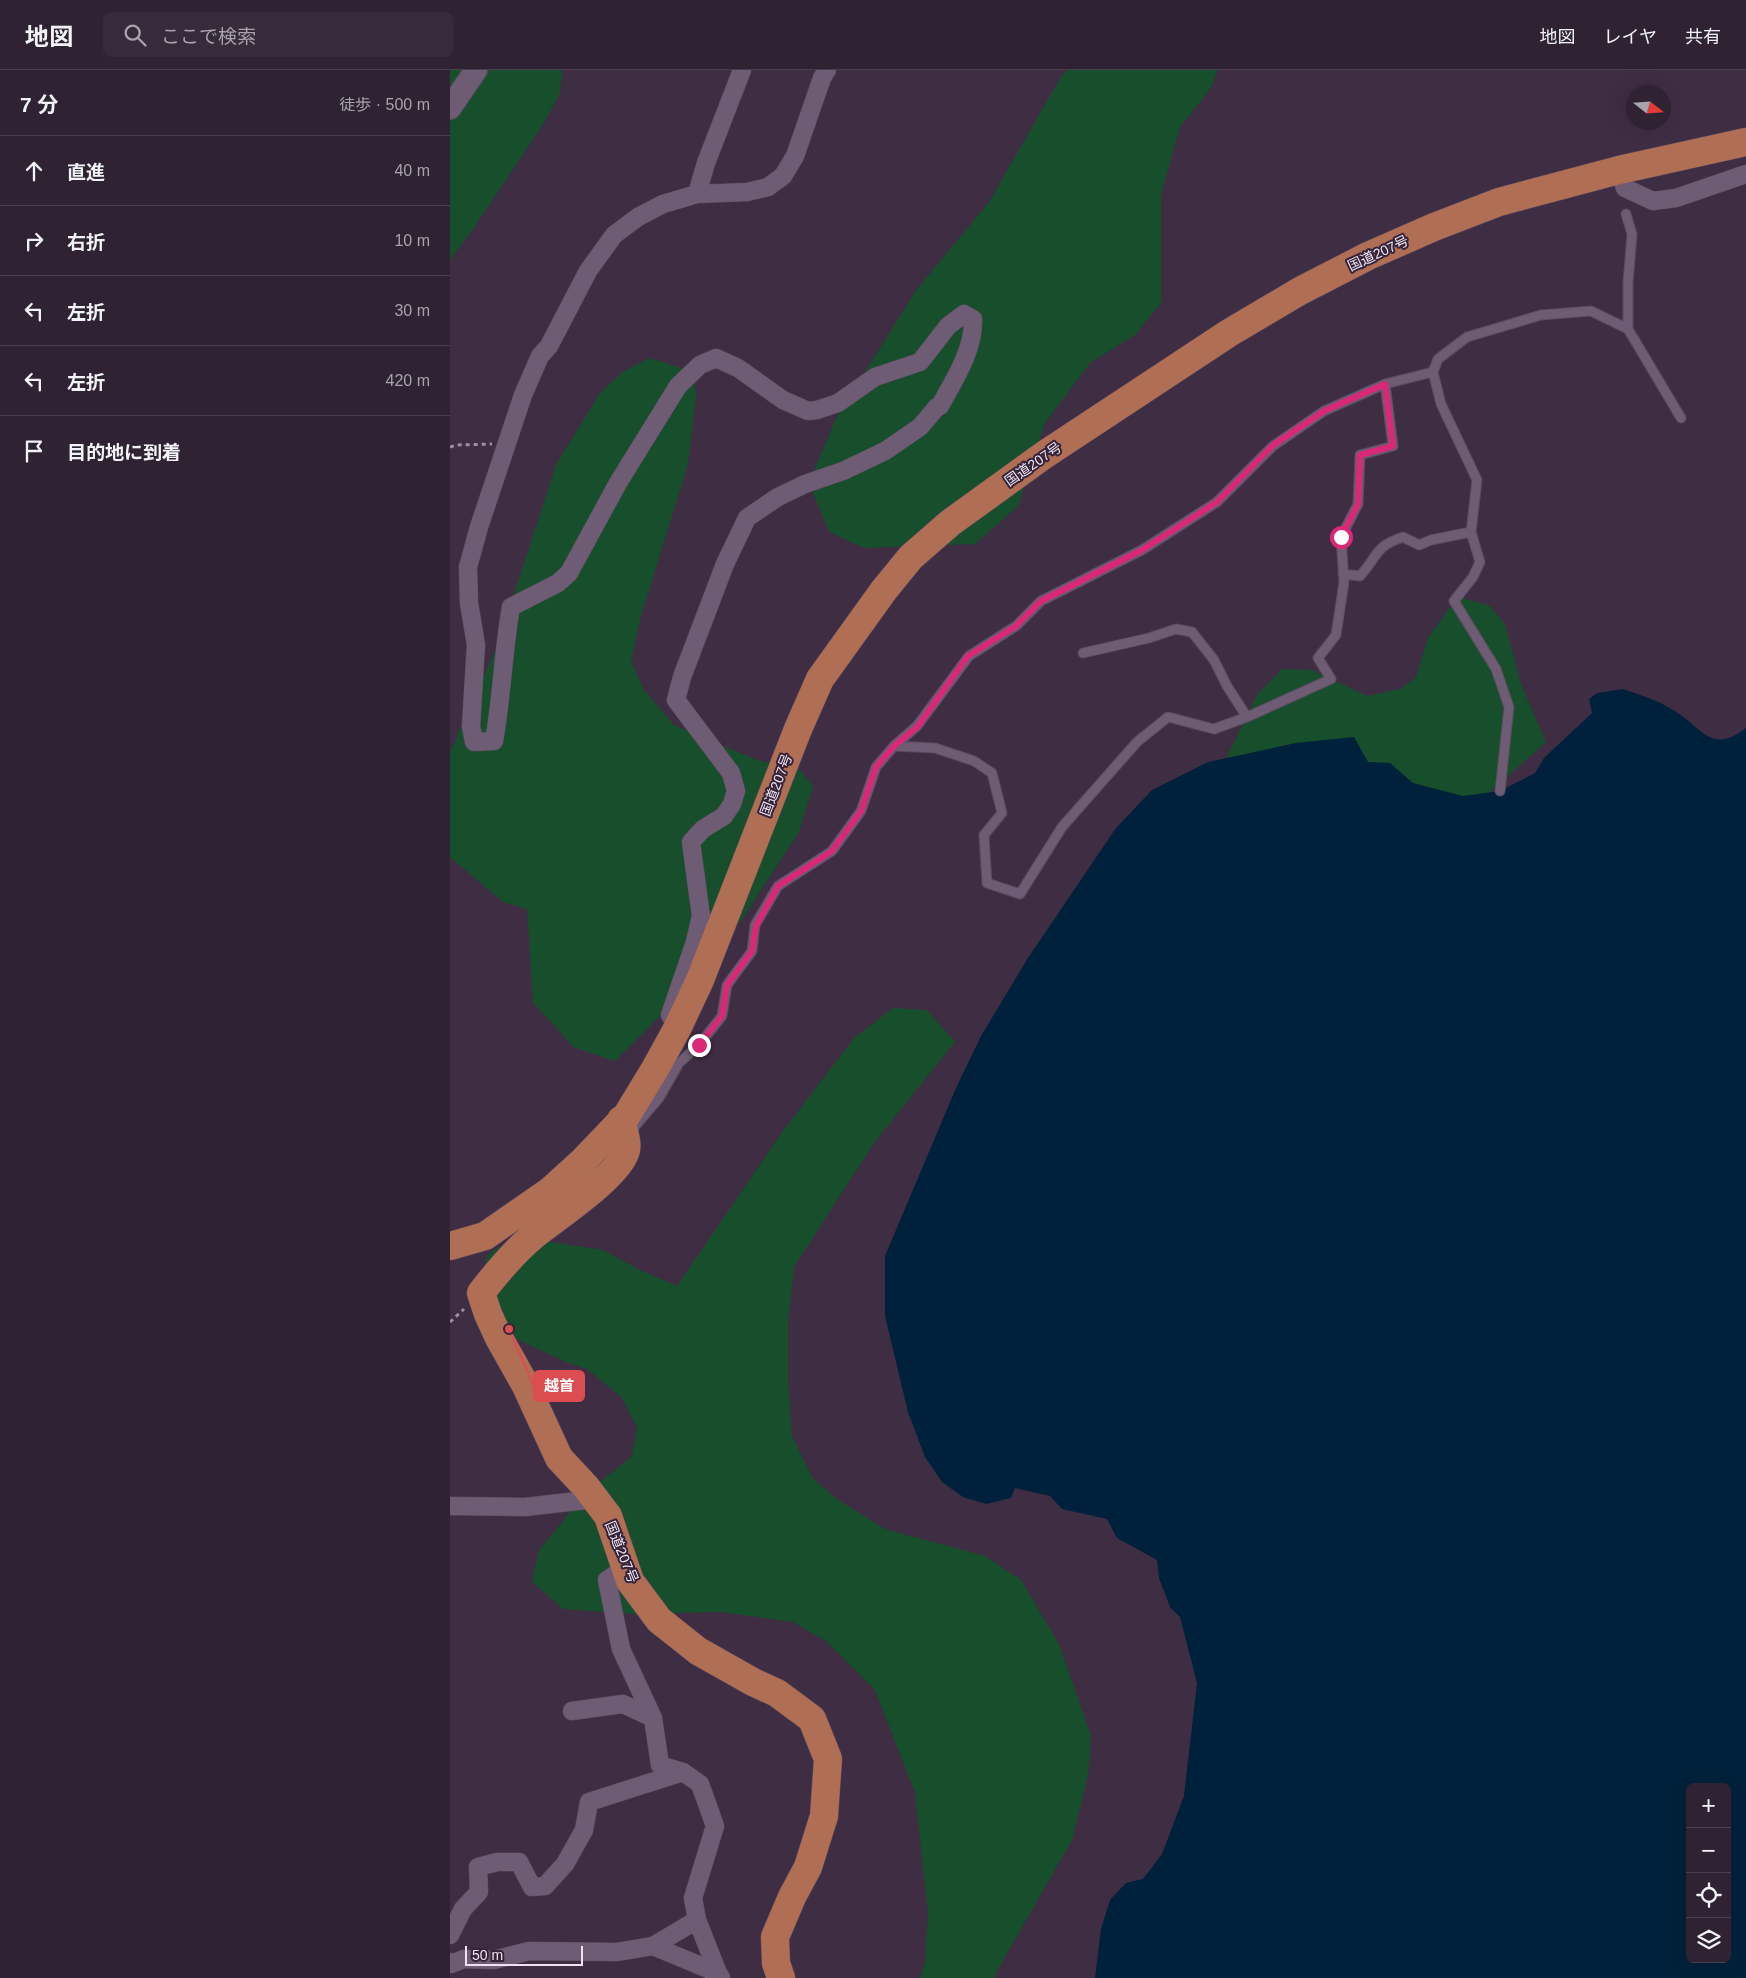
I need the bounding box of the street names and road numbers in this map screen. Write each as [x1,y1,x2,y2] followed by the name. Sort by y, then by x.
[1345,232,1411,274] street label: 国道207号
[1002,439,1064,489] street label: 国道207号
[757,752,795,818] street label: 国道207号
[602,1519,642,1585] street label: 国道207号

